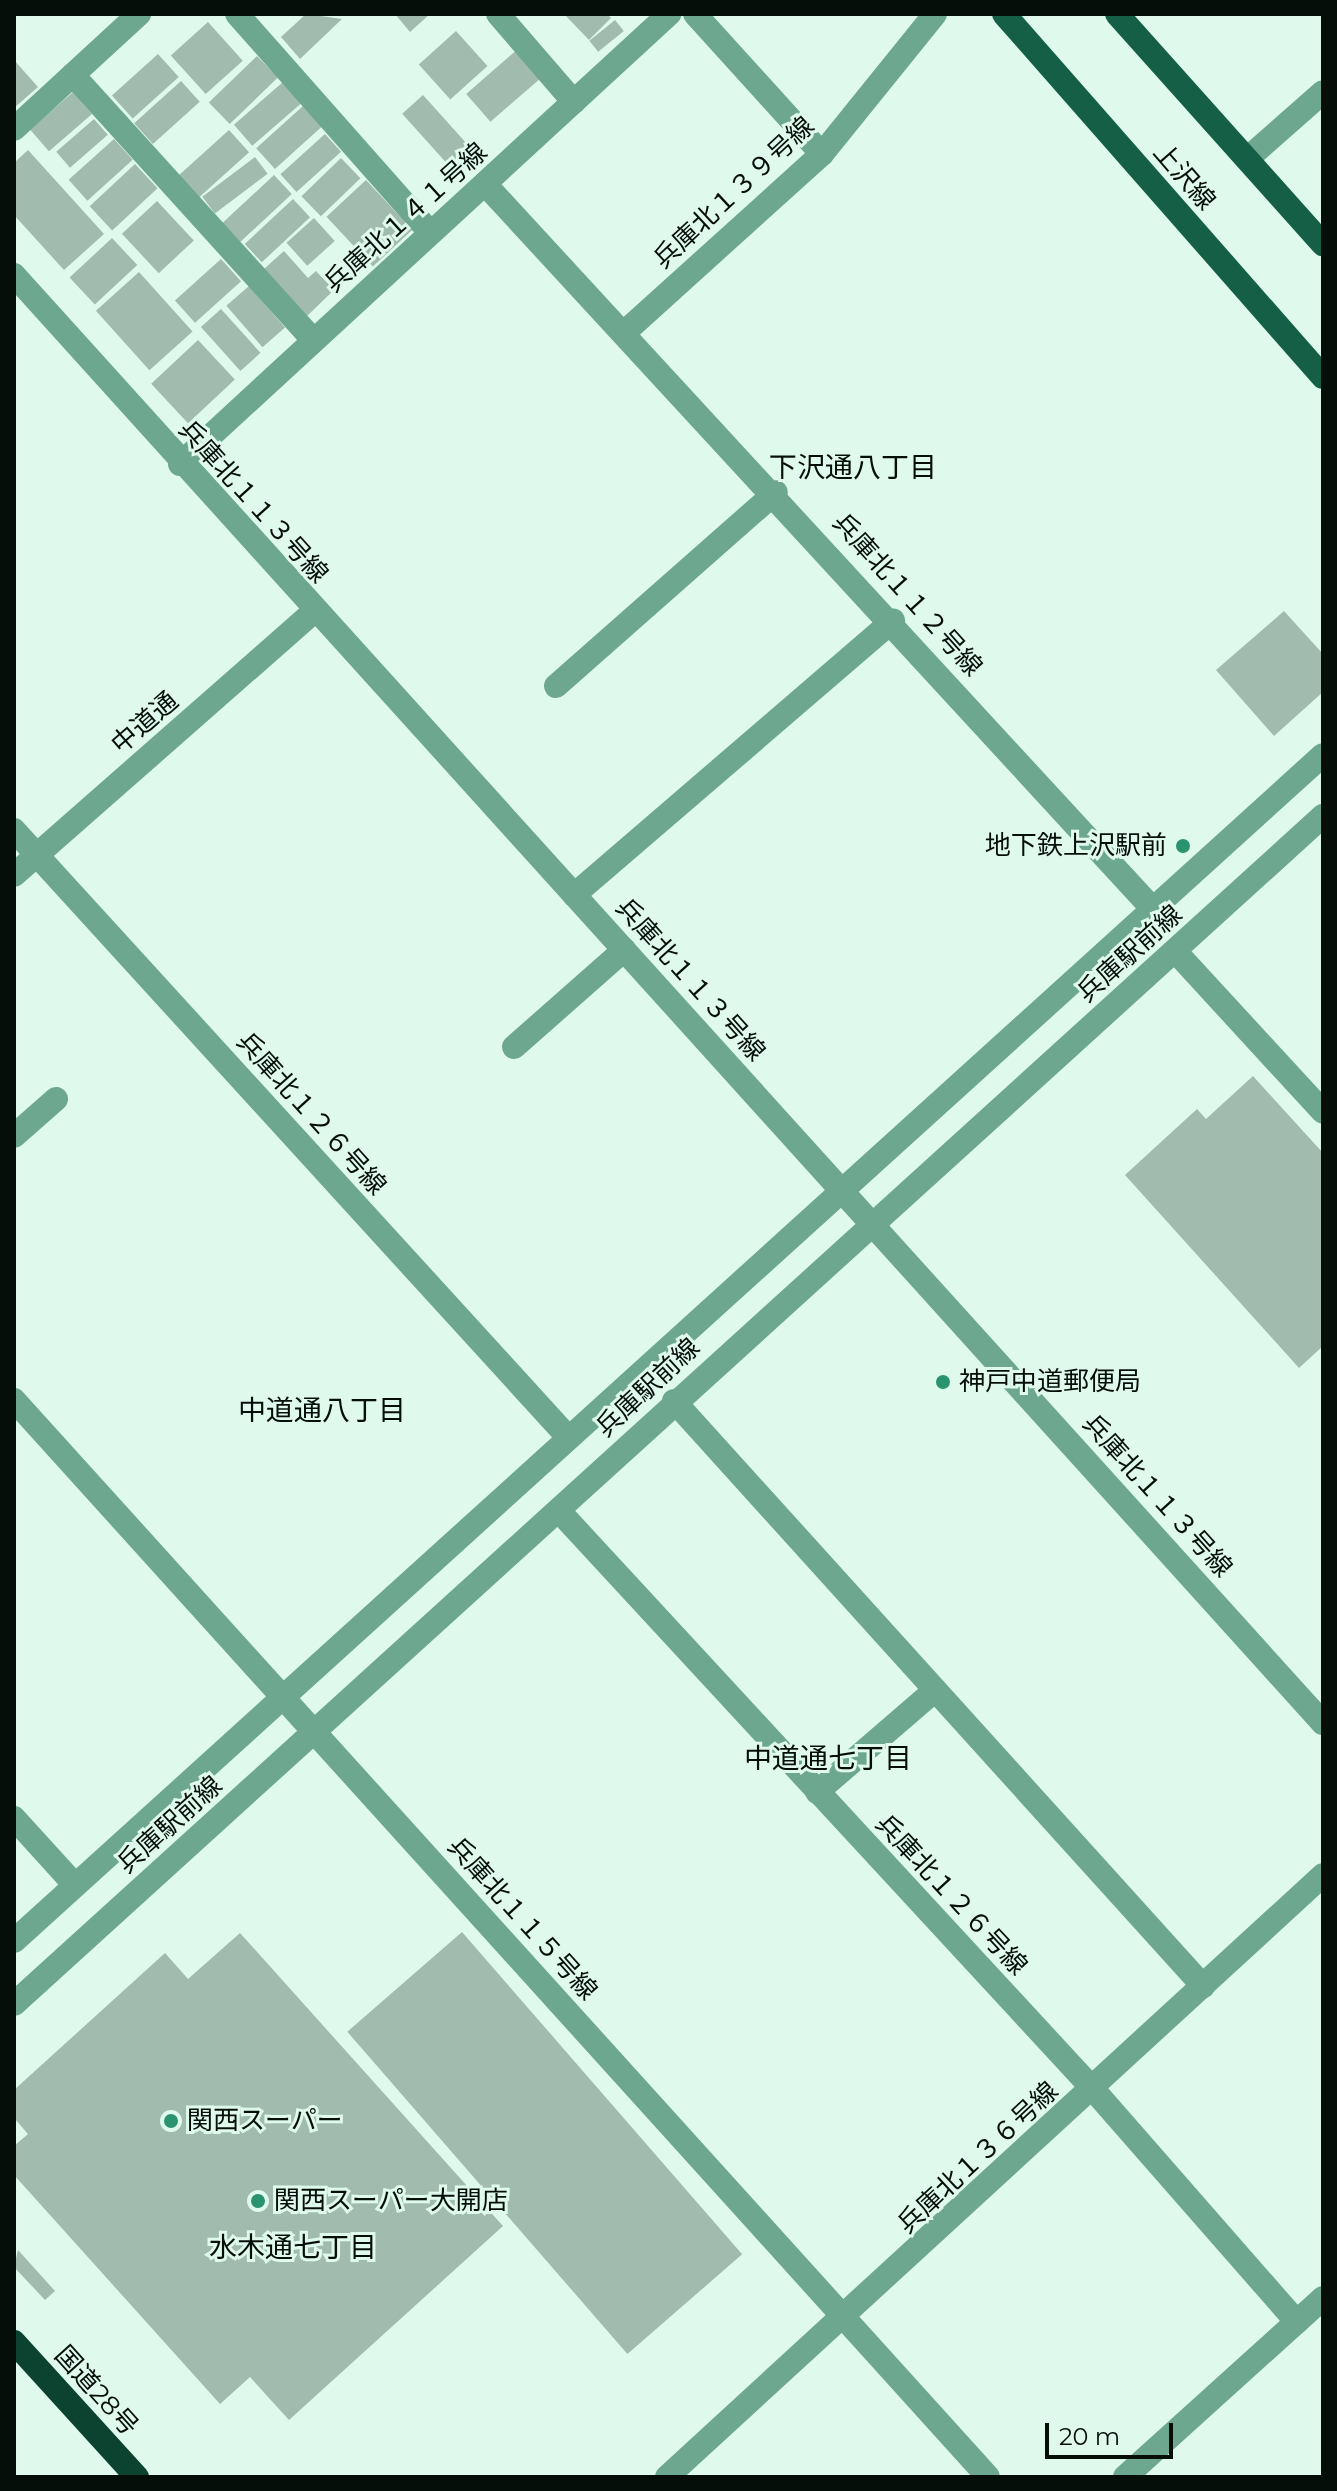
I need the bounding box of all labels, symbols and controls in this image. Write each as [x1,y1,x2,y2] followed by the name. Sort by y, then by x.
[647,111,821,275] street label: 兵庫北１３９号線
[318,137,494,299] street label: 兵庫北１４１号線
[1147,137,1221,217] street label: 上沢線
[172,414,334,590] street label: 兵庫北１１３号線
[769,450,937,484] district label: 下沢通八丁目
[826,507,988,683] street label: 兵庫北１１２号線
[105,686,185,760] street label: 中道通
[985,830,1167,862] place label: 地下鉄上沢駅前
[1174,837,1192,855] marker: 地下鉄上沢駅前
[609,892,771,1068] street label: 兵庫北１１３号線
[1071,899,1189,1009] street label: 兵庫駅前線
[230,1026,392,1202] street label: 兵庫北１２６号線
[590,1332,706,1444] street label: 兵庫駅前線
[959,1366,1141,1398] place label: 神戸中道郵便局
[934,1373,952,1391] marker: 神戸中道郵便局
[238,1393,406,1427] district label: 中道通八丁目
[1076,1408,1238,1584] street label: 兵庫北１１３号線
[744,1741,912,1775] district label: 中道通七丁目
[111,1770,229,1880] street label: 兵庫駅前線
[869,1808,1033,1982] street label: 兵庫北１２６号線
[441,1831,603,2007] street label: 兵庫北１１５号線
[891,2076,1065,2240] street label: 兵庫北１３６号線
[187,2105,343,2137] place label: 関西スーパー
[162,2112,180,2130] marker: 関西スーパー
[274,2185,508,2217] place label: 関西スーパー大開店
[249,2192,267,2210] marker: 関西スーパー大開店
[209,2230,377,2264] district label: 水木通七丁目
[48,2340,144,2442] street label: 国道28号
[1049,2407,1177,2457] scale bar
[1059,2422,1120,2451] text: 20 m

